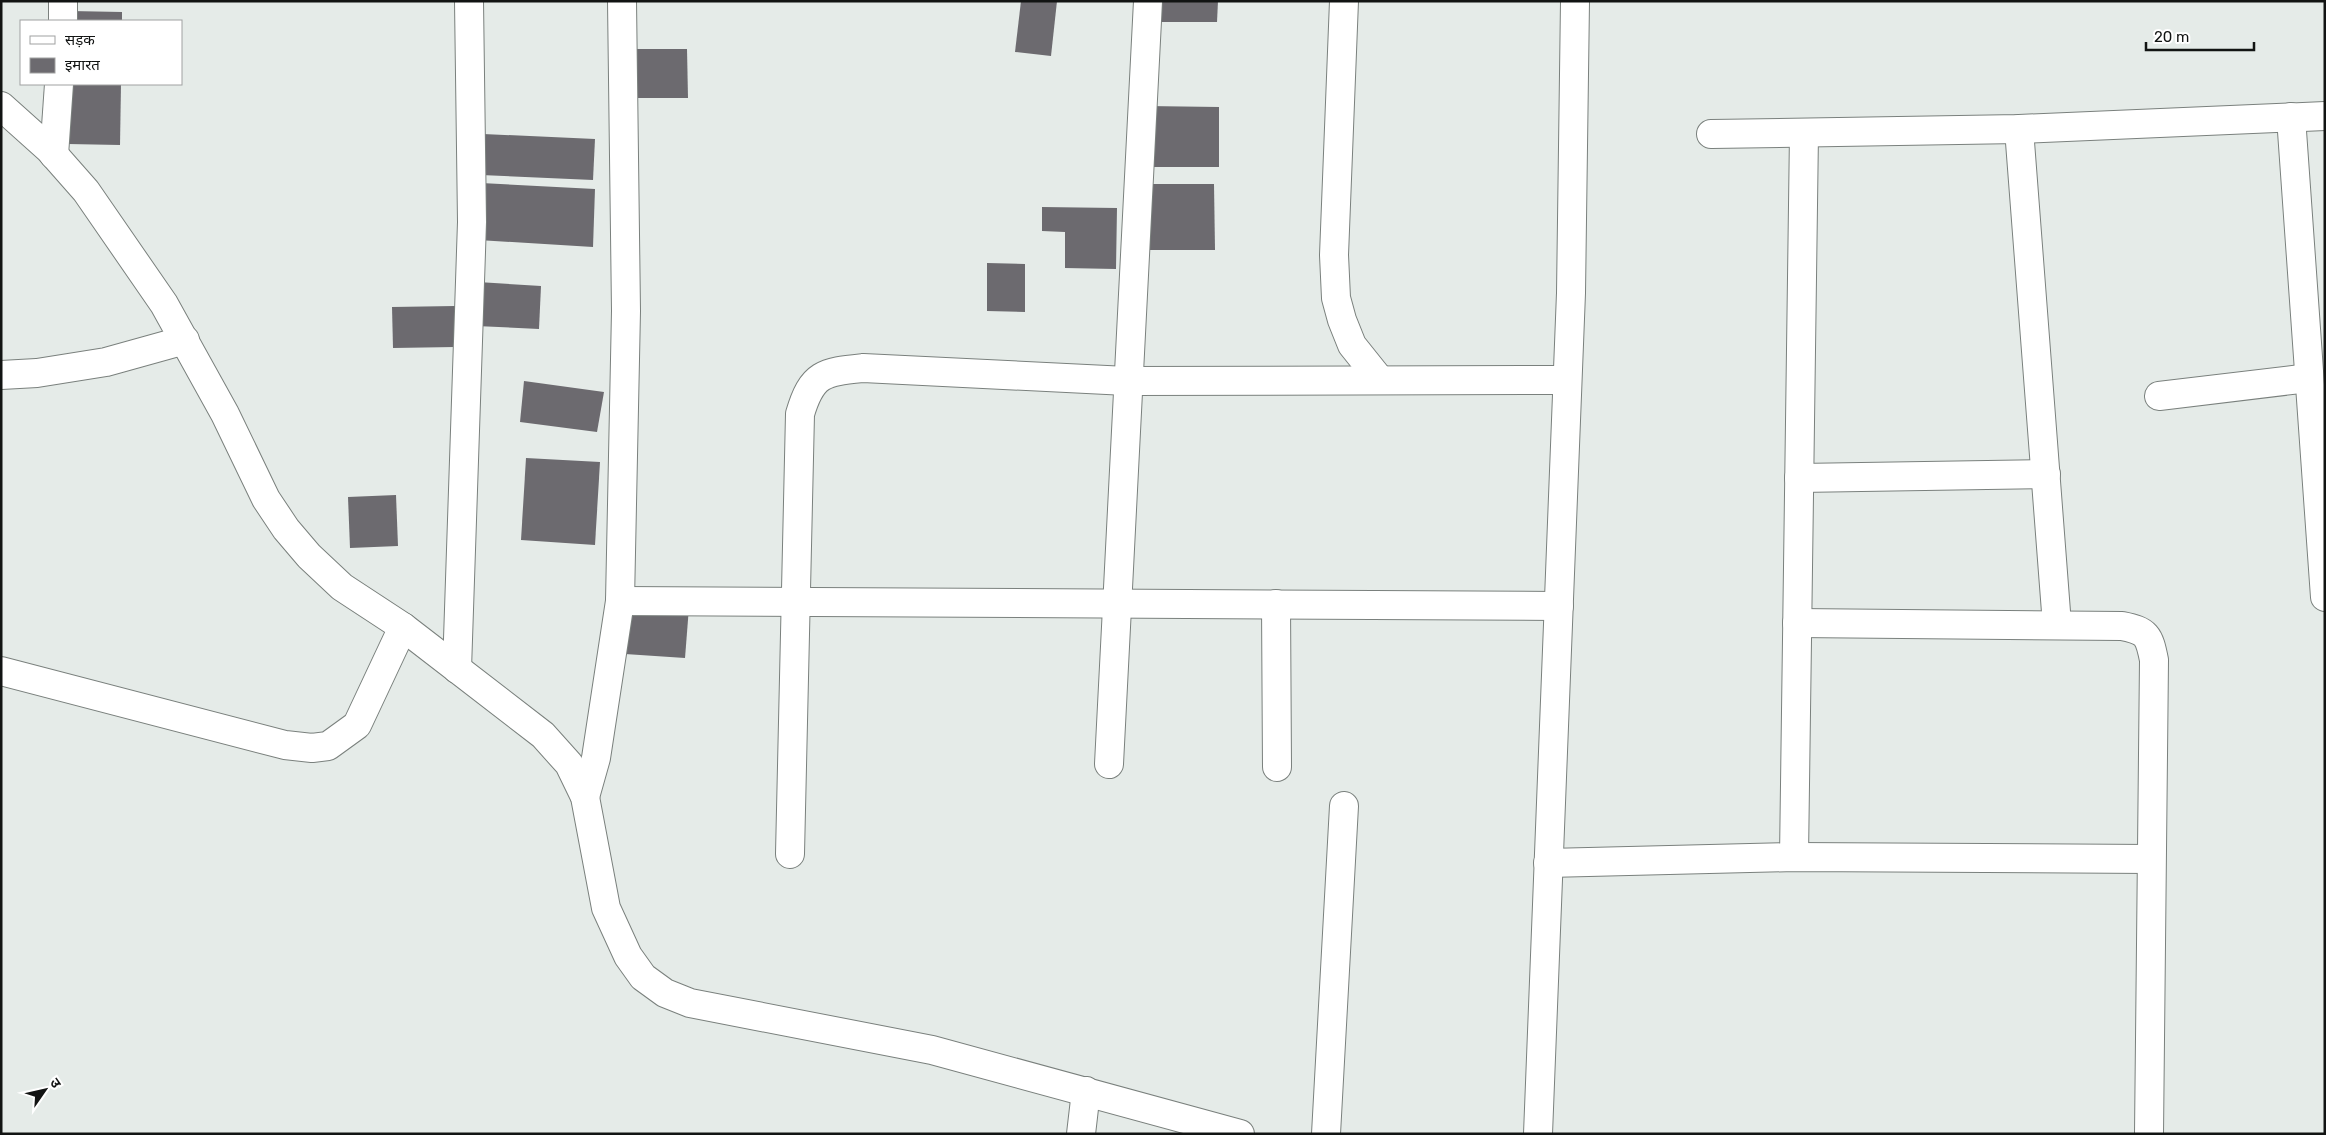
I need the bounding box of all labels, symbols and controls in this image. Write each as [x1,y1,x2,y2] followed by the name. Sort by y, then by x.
[20,20,182,85] legend
[2146,20,2254,52] scale bar
[2154,28,2189,46] text: 20 m
[65,31,95,49] text: सड़क
[65,56,100,74] text: इमारत
[20,1065,70,1115] north arrow
[46,1075,65,1092] text: उ

